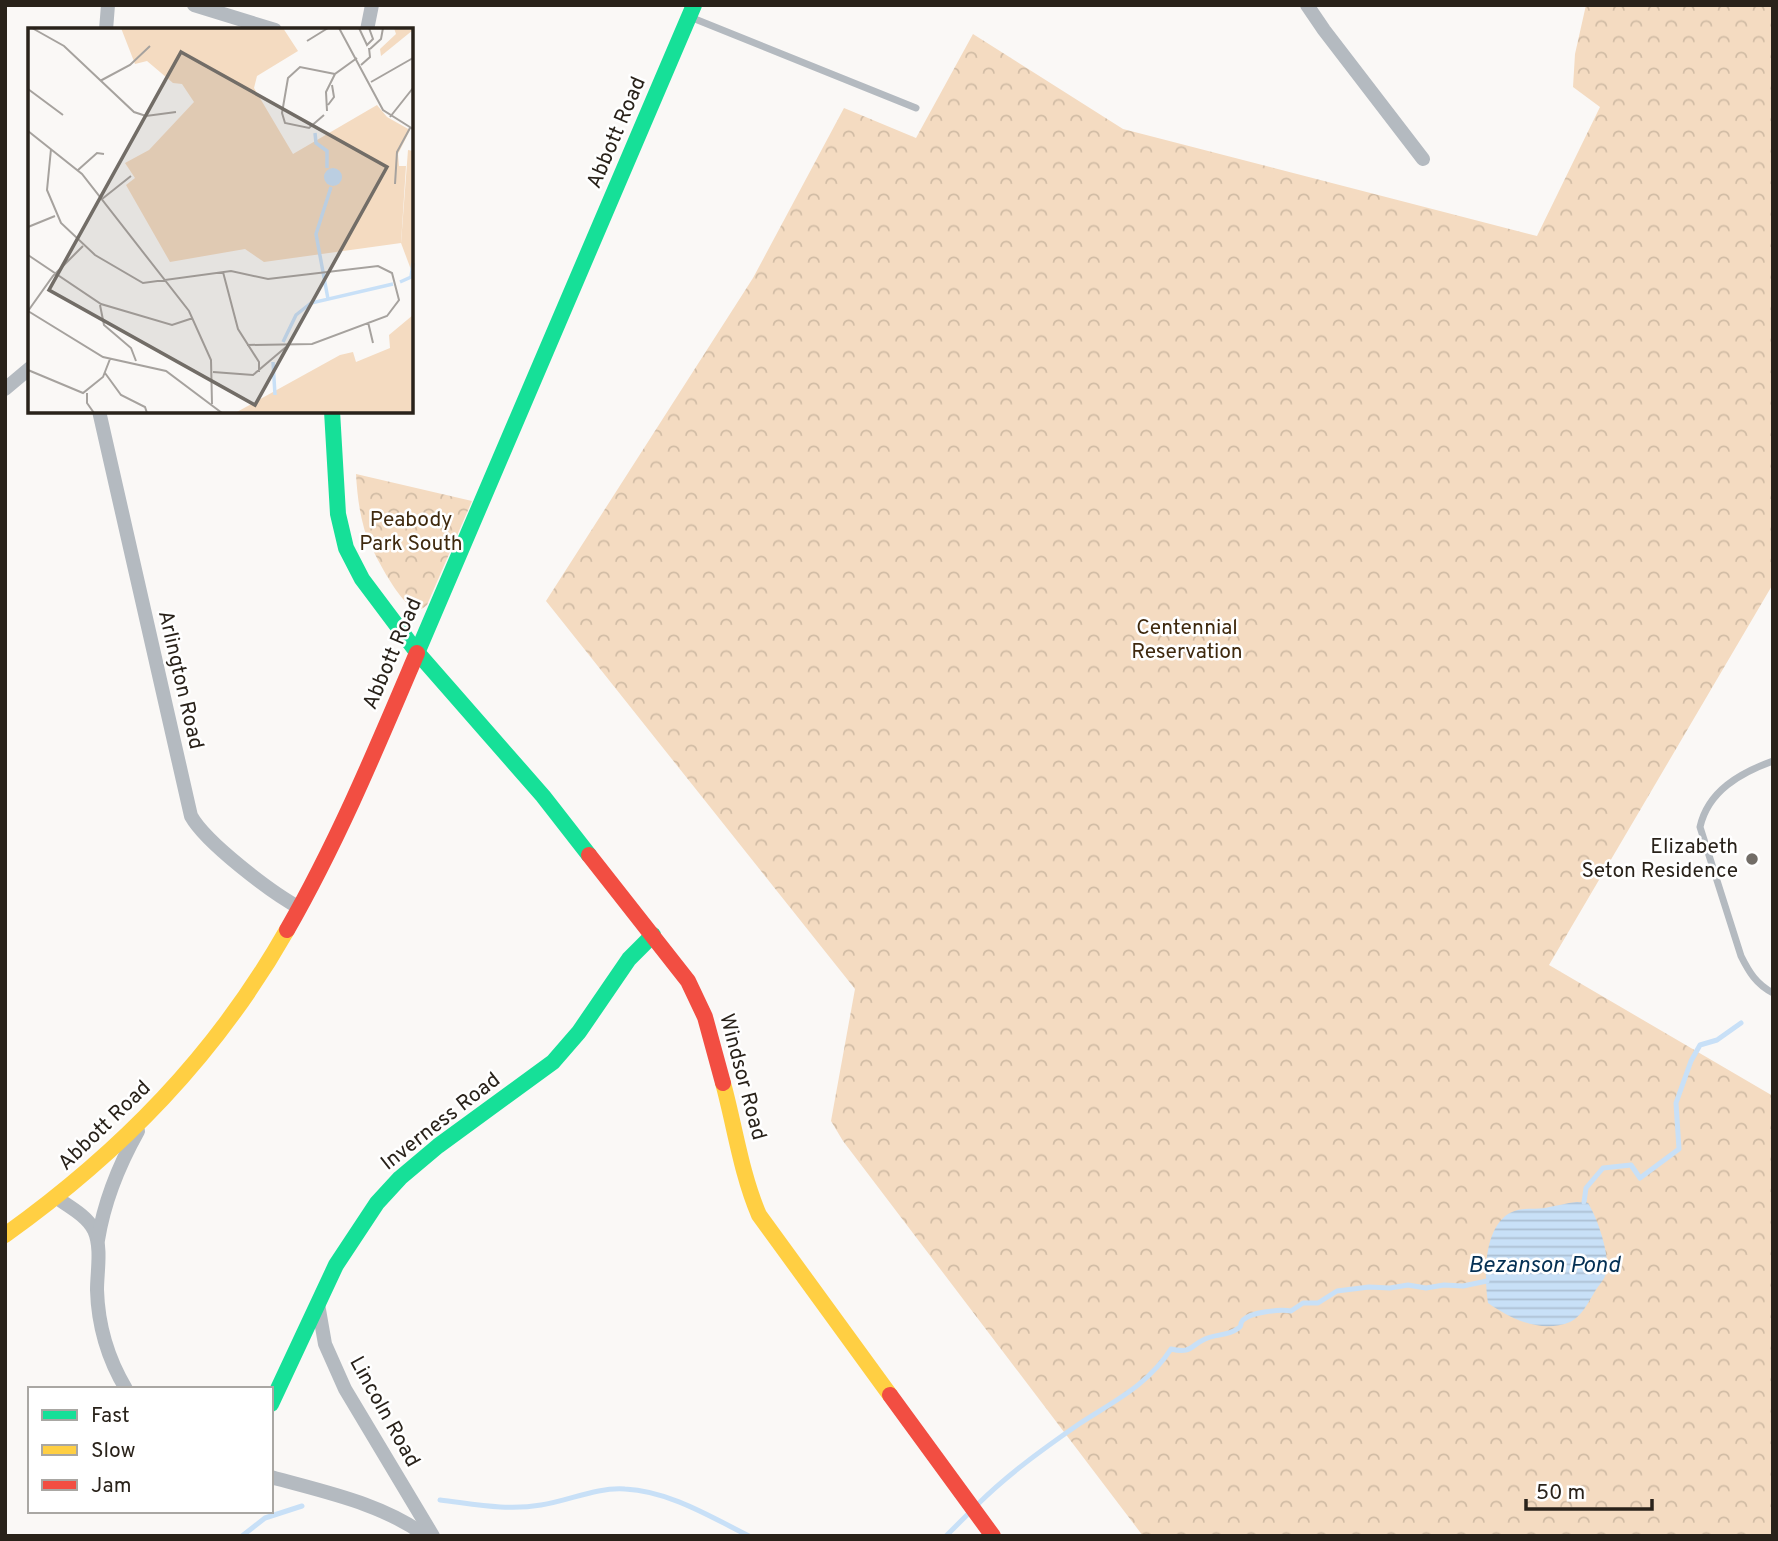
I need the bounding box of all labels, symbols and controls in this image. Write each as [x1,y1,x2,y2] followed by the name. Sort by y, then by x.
[28,28,413,413] inset map
[581,73,653,193] street label: Abbott Road
[359,507,463,558] park label: Peabody Park South
[357,594,429,714] street label: Abbott Road
[151,608,209,752] street label: Arlington Road
[1131,615,1243,666] park label: Centennial Reservation
[1581,834,1738,885] place label: Elizabeth Seton Residence
[1744,851,1760,867] marker: Elizabeth Seton Residence
[712,1011,772,1143] street label: Windsor Road
[376,1067,506,1177] street label: Inverness Road
[53,1075,157,1177] street label: Abbott Road
[1468,1252,1621,1281] water label: Bezanson Pond
[343,1352,425,1472] street label: Lincoln Road
[28,1387,273,1513] legend
[91,1403,130,1430] text: Fast
[91,1438,136,1465] text: Slow
[1526,1468,1652,1512] scale bar
[91,1473,132,1500] text: Jam
[1536,1480,1585,1507] text: 50 m

